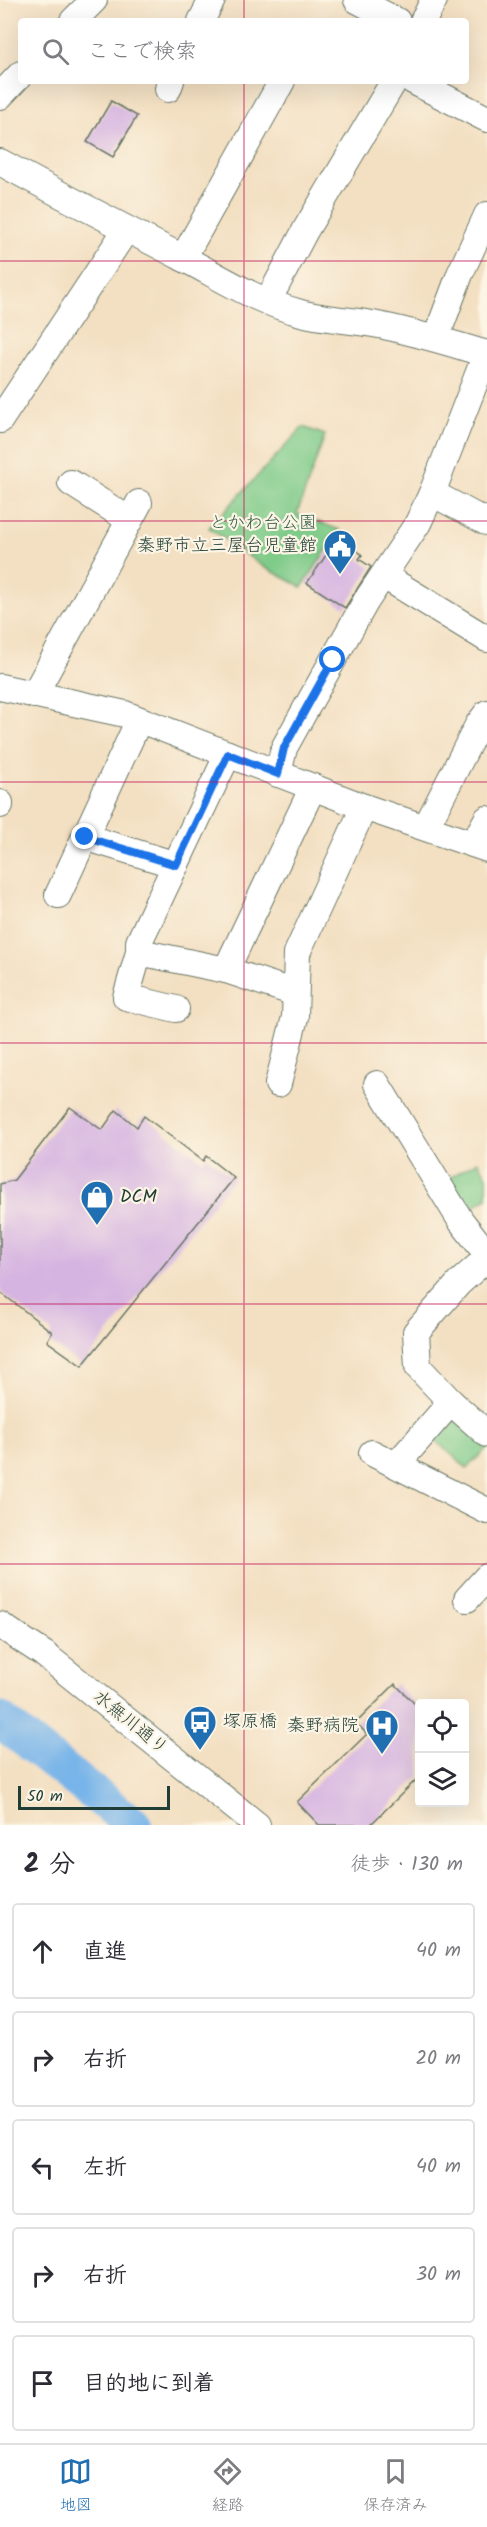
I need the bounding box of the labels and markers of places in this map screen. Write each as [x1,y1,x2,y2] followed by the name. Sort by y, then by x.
[322,528,358,575] public building icon: 秦野市立三屋台児童館
[137,532,317,561] place label: 秦野市立三屋台児童館
[79,1179,115,1226] shop icon: DCM
[120,1183,157,1212] place label: DCM
[182,1704,218,1751] bus stop icon: 塚原橋
[223,1708,277,1737] place label: 塚原橋
[364,1708,400,1755] hospital icon: 秦野病院
[287,1712,359,1741] place label: 秦野病院

